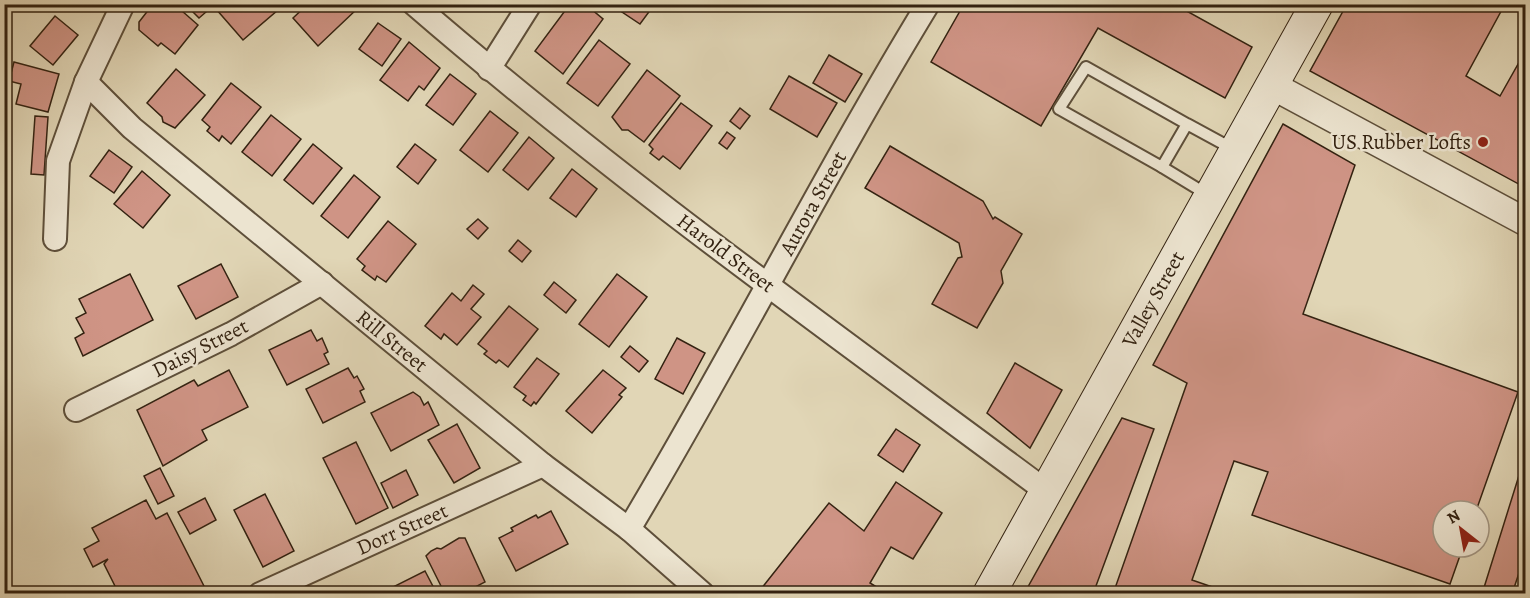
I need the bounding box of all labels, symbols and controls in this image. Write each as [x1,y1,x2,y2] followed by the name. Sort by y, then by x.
[1332,128,1471,156] place label: US Rubber Lofts
[1476,135,1490,149] marker: US Rubber Lofts
[772,146,853,261] street label: Aurora Street
[671,207,781,299] street label: Harold Street
[1115,246,1191,353] street label: Valley Street
[350,304,434,379] street label: Rill Street
[147,312,253,384] street label: Daisy Street
[352,496,452,562] street label: Dorr Street
[1431,499,1491,559] north arrow
[1443,504,1465,529] text: N

